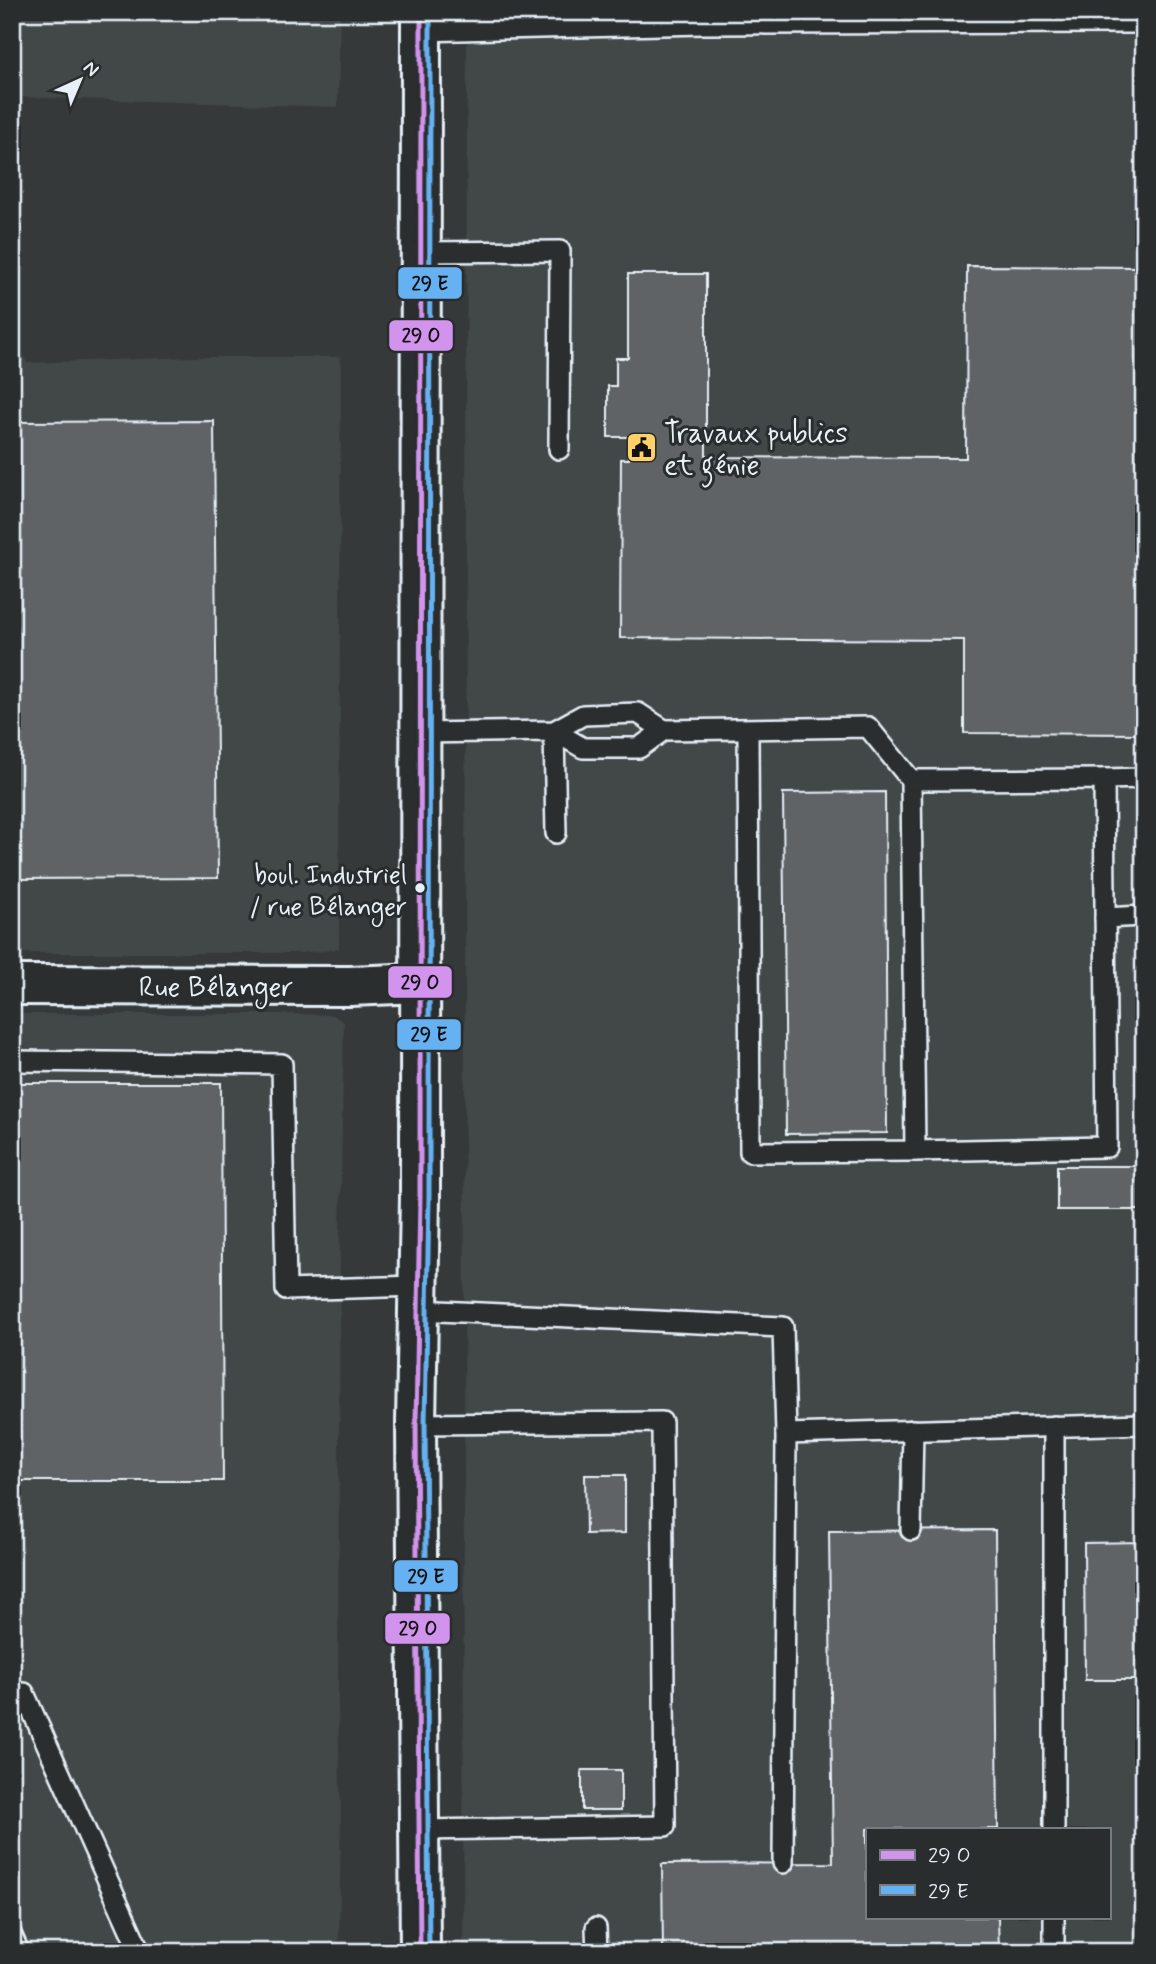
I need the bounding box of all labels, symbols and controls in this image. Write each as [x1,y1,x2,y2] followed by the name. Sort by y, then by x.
[46,46,116,116] north arrow
[78,55,104,82] text: N
[397,266,463,300] line badge: 29 E
[412,272,448,297] text: 29 E
[388,319,454,352] line badge: 29 O
[402,324,440,349] text: 29 O
[664,416,848,488] place label: Travaux publics et génie
[624,431,658,465] public building icon: Travaux publics et génie
[249,859,407,927] place label: boul. Industriel / rue Bélanger
[413,881,427,895] marker: boul. Industriel / rue Bélanger
[387,965,453,999] line badge: 29 O
[139,970,293,1009] street label: Rue Bélanger
[401,971,439,996] text: 29 O
[396,1018,462,1051] line badge: 29 E
[411,1023,447,1048] text: 29 E
[393,1559,459,1593] line badge: 29 E
[408,1565,444,1590] text: 29 E
[384,1612,451,1645] line badge: 29 O
[399,1617,437,1642] text: 29 O
[866,1828,1110,1918] legend
[928,1842,971,1870] text: 29 O
[928,1878,969,1906] text: 29 E

